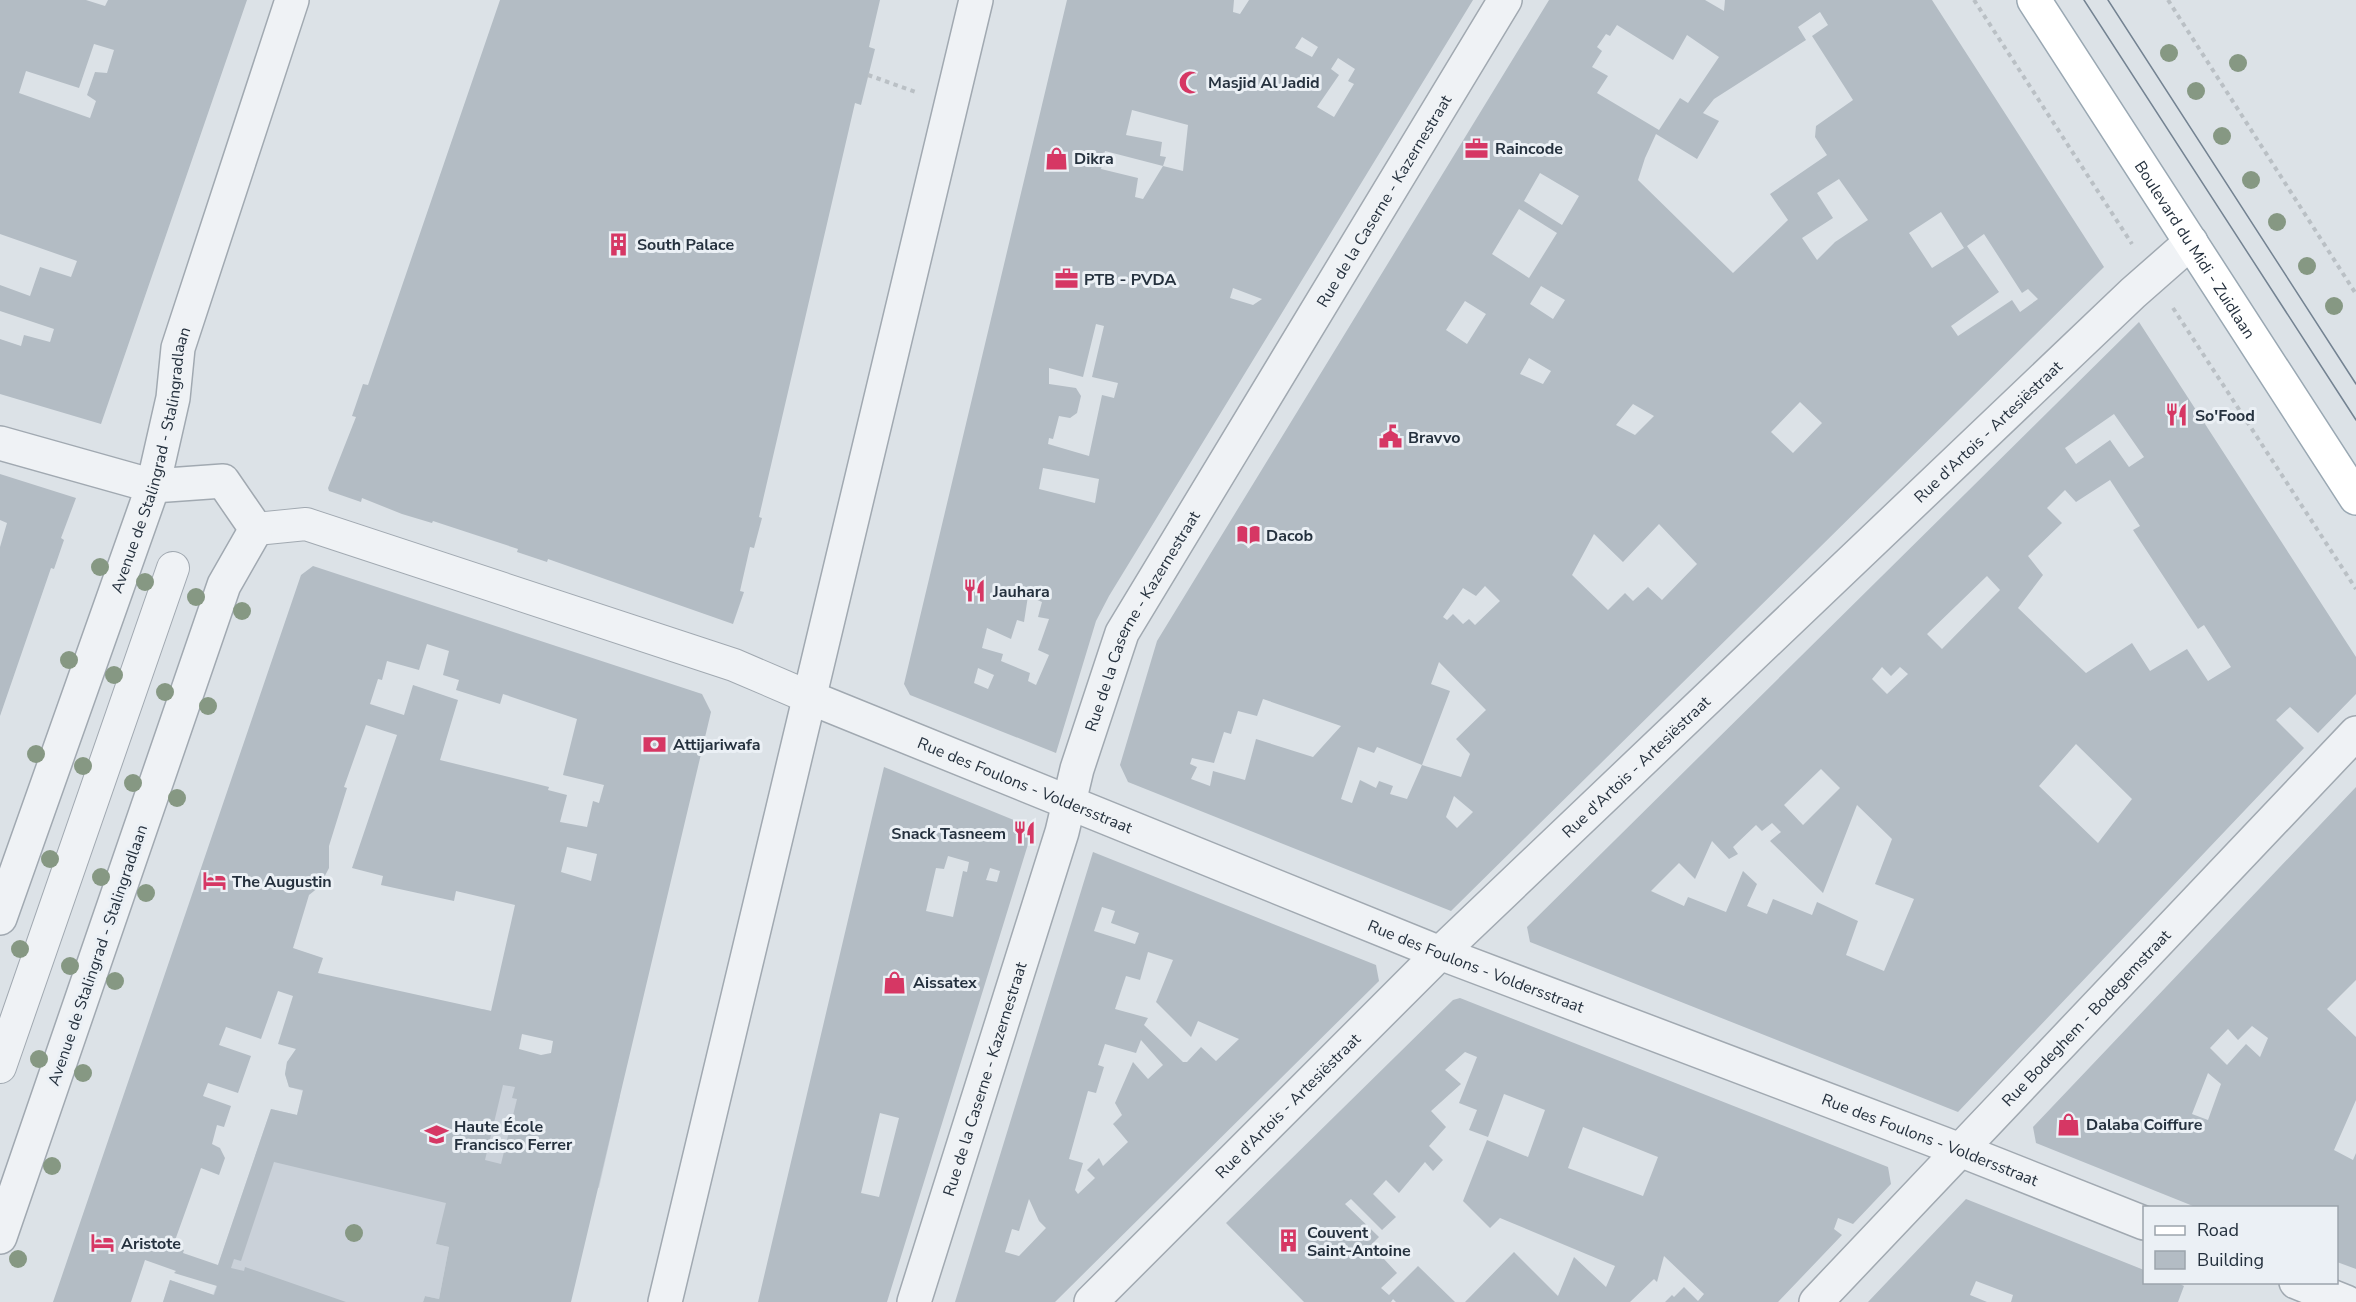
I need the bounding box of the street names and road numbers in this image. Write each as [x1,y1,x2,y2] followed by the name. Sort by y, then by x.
[1312,91,1457,311] street label: Rue de la Caserne - Kazernestraat
[2129,157,2260,343] street label: Boulevard du Midi - Zuidlaan
[106,324,196,596] street label: Avenue de Stalingrad - Stalingradlaan
[1909,356,2068,508] street label: Rue d'Artois - Artesiëstraat
[1080,506,1206,735] street label: Rue de la Caserne - Kazernestraat
[1558,691,1716,843] street label: Rue d'Artois - Artesiëstraat
[914,732,1136,839] street label: Rue des Foulons - Voldersstraat
[43,822,153,1089] street label: Avenue de Stalingrad - Stalingradlaan
[1364,915,1587,1019] street label: Rue des Foulons - Voldersstraat
[1997,925,2176,1112] street label: Rue Bodeghem - Bodegemstraat
[938,959,1033,1199] street label: Rue de la Caserne - Kazernestraat
[1211,1028,1366,1184] street label: Rue d'Artois - Artesiëstraat
[1818,1089,2041,1192] street label: Rue des Foulons - Voldersstraat

